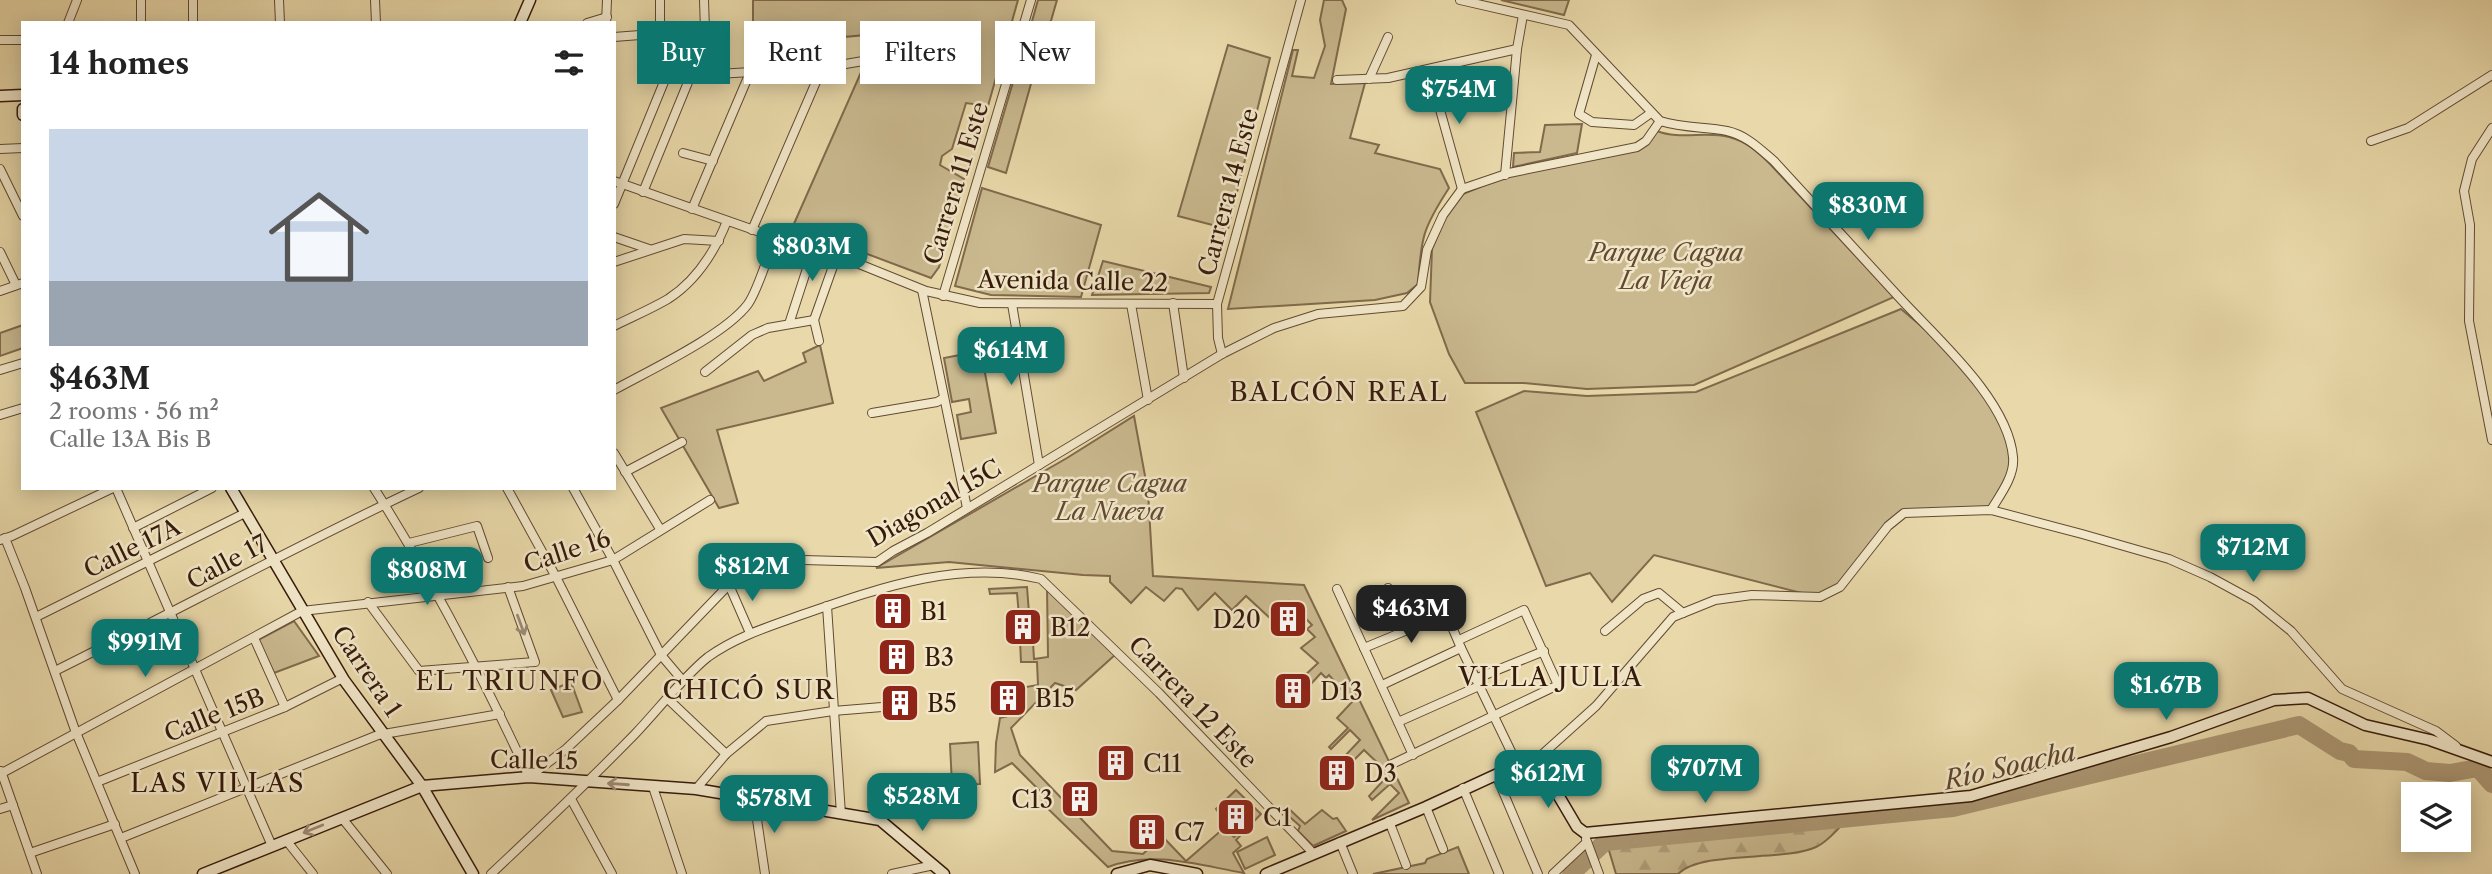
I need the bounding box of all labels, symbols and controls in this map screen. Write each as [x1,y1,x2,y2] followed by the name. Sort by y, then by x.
[637,21,730,84] chip: Buy
[744,21,846,84] chip: Rent
[860,21,981,84] chip: Filters
[995,21,1095,84] chip: New
[550,44,588,82] icon: filters
[49,45,189,82] text: 14 homes
[1410,66,1508,126] pin: $754M
[1421,75,1497,103] text: $754M
[917,98,995,268] street label: Carrera 11 Este
[1192,105,1264,279] street label: Carrera 14 Este
[256,174,382,300] icon: home
[1819,182,1917,242] pin: $830M
[1828,191,1908,219] text: $830M
[763,224,861,283] pin: $803M
[772,232,852,260] text: $803M
[1587,238,1743,295] park label: Parque Cagua La Vieja
[976,265,1169,297] street label: Avenida Calle 22
[962,328,1060,387] pin: $614M
[974,336,1049,364] text: $614M
[49,360,150,397] text: $463M
[1230,376,1448,408] district label: BALCÓN REAL
[49,397,219,425] text: 2 rooms · 56 m²
[49,425,211,453] text: Calle 13A Bis B
[862,453,1006,553] street label: Diagonal 15C
[1031,469,1187,526] park label: Parque Cagua La Nueva
[79,512,186,584] street label: Calle 17A
[520,523,614,579] street label: Calle 16
[2204,524,2302,584] pin: $712M
[182,529,272,595] street label: Calle 17
[2216,533,2290,561] text: $712M
[703,544,801,603] pin: $812M
[378,548,476,607] pin: $808M
[714,552,790,580] text: $812M
[387,556,467,584] text: $808M
[1362,586,1460,645] pin: $463M
[872,590,914,632] building icon: B1
[1372,594,1450,622] text: $463M
[920,597,947,626] place label: B1
[1267,598,1309,640] building icon: D20
[1213,605,1261,634] place label: D20
[1002,606,1044,648] building icon: B12
[516,613,529,635] one-way arrow
[1050,613,1091,642] place label: B12
[96,620,194,679] pin: $991M
[326,620,408,722] street label: Carrera 1
[107,628,183,656] text: $991M
[1123,630,1263,774] street label: Carrera 12 Este
[876,636,918,678] building icon: B3
[924,643,954,672] place label: B3
[1457,661,1644,693] district label: VILLA JULIA
[2109,662,2223,722] pin: $1.67B
[416,665,604,697] district label: EL TRIUNFO
[1272,670,1314,712] building icon: D13
[2130,671,2202,699] text: $1.67B
[662,674,836,706] district label: CHICÓ SUR
[987,677,1029,719] building icon: B15
[1320,677,1363,706] place label: D13
[160,682,268,748] street label: Calle 15B
[879,682,921,724] building icon: B5
[1035,684,1075,713] place label: B15
[927,689,957,718] place label: B5
[1939,735,2080,797] water label: Río Soacha
[1095,742,1137,784] building icon: C11
[490,745,578,775] street label: Calle 15
[1656,746,1754,805] pin: $707M
[1143,749,1182,778] place label: C11
[1499,750,1597,810] pin: $612M
[1316,752,1358,794] building icon: D3
[1667,754,1743,782] text: $707M
[1364,759,1397,788] place label: D3
[1511,759,1585,787] text: $612M
[130,767,306,799] district label: LAS VILLAS
[873,774,971,833] pin: $528M
[725,776,823,835] pin: $578M
[607,777,630,790] one-way arrow
[1059,778,1101,820] building icon: C13
[883,782,961,810] text: $528M
[2401,782,2471,852] map controls
[2401,782,2471,852] button: layers
[736,784,812,812] text: $578M
[1011,785,1053,814] place label: C13
[1215,796,1257,838] building icon: C1
[1263,803,1292,832] place label: C1
[1126,811,1168,853] building icon: C7
[1174,818,1205,847] place label: C7
[303,824,324,837] one-way arrow

